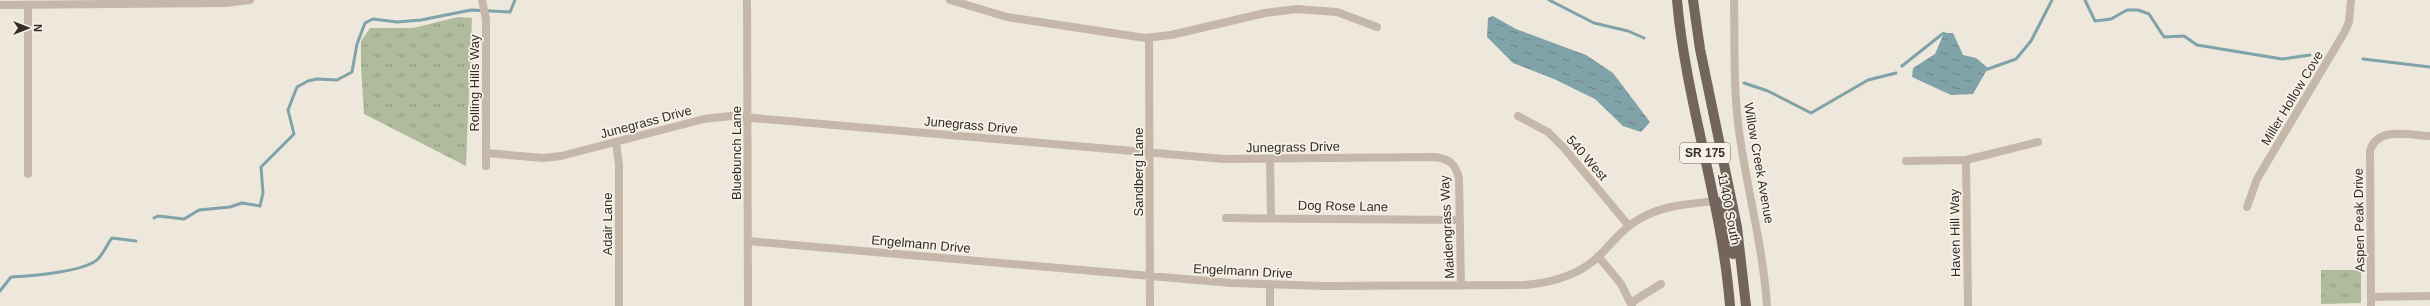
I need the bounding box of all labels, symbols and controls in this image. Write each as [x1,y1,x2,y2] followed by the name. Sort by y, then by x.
[8,8,48,48] north arrow
[32,24,44,32] text: N
[467,34,482,132] street label: Rolling Hills Way
[2258,48,2326,148] street label: Miller Hollow Cove
[1741,101,1777,225] street label: Willow Creek Avenue
[599,103,693,141] street label: Junegrass Drive
[729,106,744,200] street label: Bluebunch Lane
[924,113,1018,137] street label: Junegrass Drive
[1131,128,1146,216] street label: Sandberg Lane
[1563,132,1611,184] street label: 540 West
[1246,139,1340,155] street label: Junegrass Drive
[1680,143,1730,163] road number: SR 175
[2351,168,2367,272] street label: Aspen Peak Drive
[1715,172,1743,246] street label: 11400 South
[1437,174,1457,279] street label: Maidengrass Way
[1947,188,1963,277] street label: Haven Hill Way
[600,193,615,255] street label: Adair Lane
[1298,198,1388,214] street label: Dog Rose Lane
[871,232,971,256] street label: Engelmann Drive
[1193,261,1293,281] street label: Engelmann Drive

